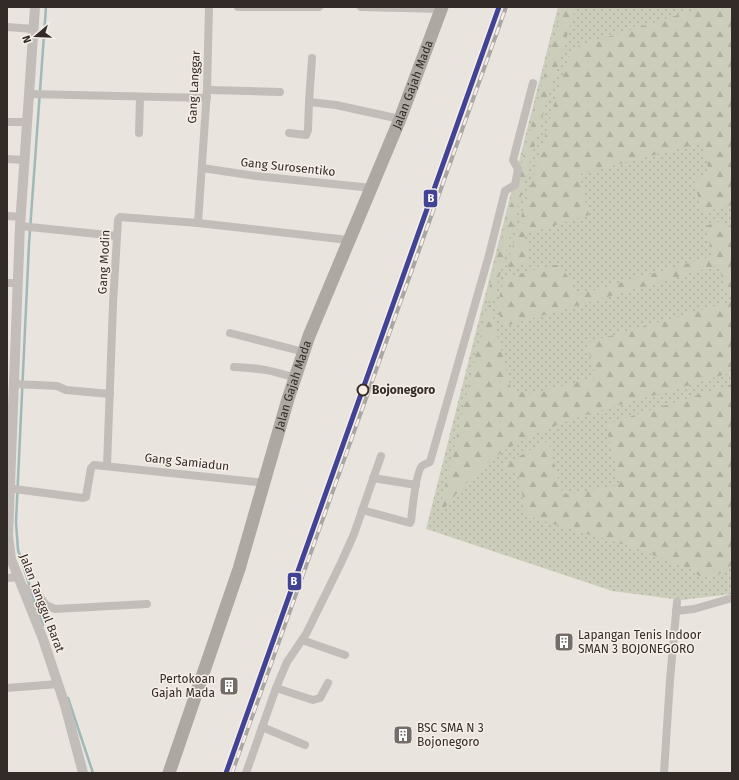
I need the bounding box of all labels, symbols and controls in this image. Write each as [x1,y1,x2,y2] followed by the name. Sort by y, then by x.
[16,16,56,56] north arrow
[20,34,34,45] text: N
[390,38,436,131] street label: Jalan Gajah Mada
[185,50,203,124] street label: Gang Langgar
[240,155,336,179] street label: Gang Surosentiko
[423,189,438,208] line badge: B
[428,192,435,205] text: B
[95,229,113,295] street label: Gang Modin
[272,339,314,432] street label: Jalan Gajah Mada
[356,383,370,397] marker: Bojonegoro
[372,383,435,397] place label: Bojonegoro
[144,451,230,473] street label: Gang Samiadun
[17,552,67,655] street label: Jalan Tanggul Barat
[287,572,302,591] line badge: B
[291,575,298,588] text: B
[578,628,702,656] place label: Lapangan Tenis Indoor SMAN 3 BOJONEGORO
[553,631,575,653] building icon: Lapangan Tenis Indoor SMAN 3 BOJONEGORO
[151,672,215,700] place label: Pertokoan Gajah Mada
[218,675,240,697] building icon: Pertokoan Gajah Mada
[417,721,484,749] place label: BSC SMA N 3 Bojonegoro
[392,724,414,746] building icon: BSC SMA N 3 Bojonegoro

